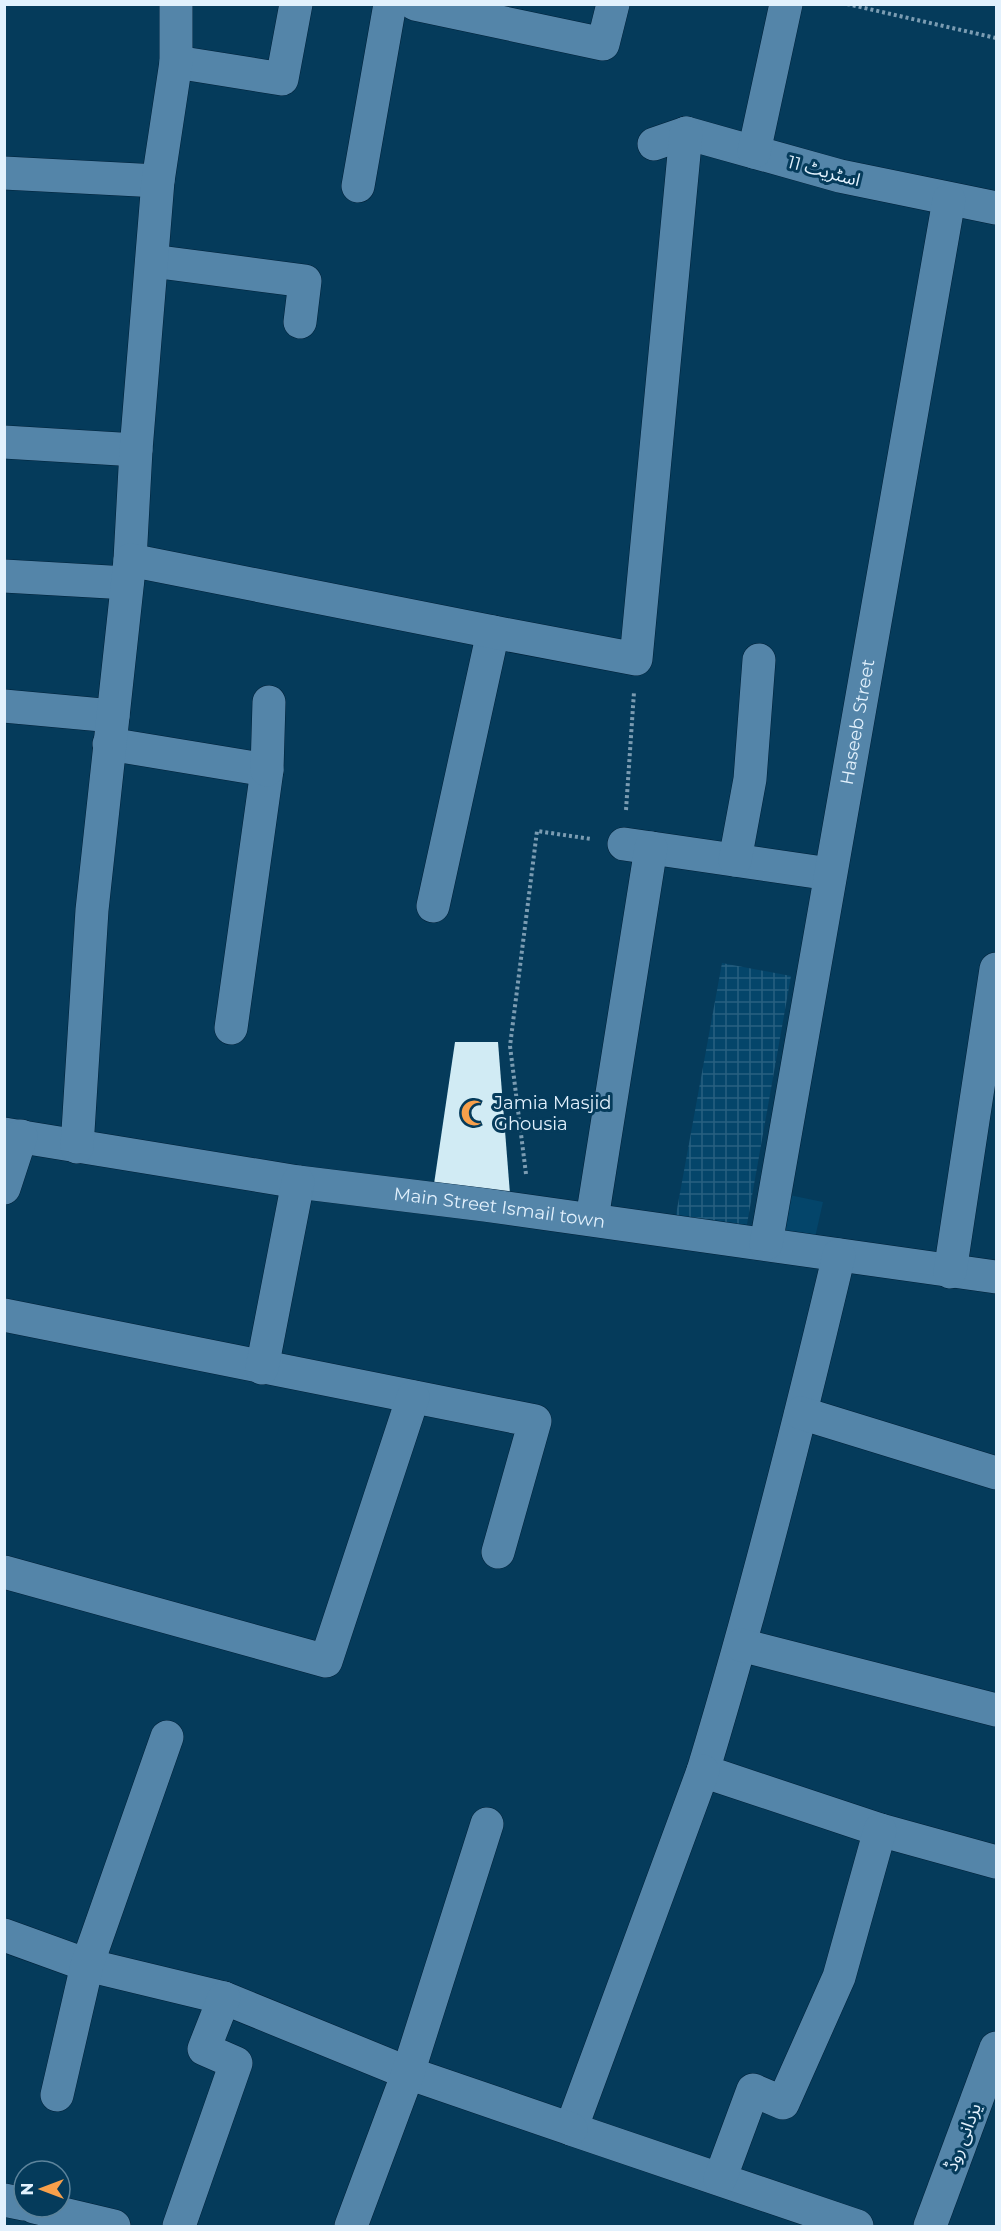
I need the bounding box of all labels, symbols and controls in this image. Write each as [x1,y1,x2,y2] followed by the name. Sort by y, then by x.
[785,151,863,191] street label: اسٹریٹ 11
[836,657,879,787] street label: Haseeb Street
[493,1092,612,1135] place label: Jamia Masjid Ghousia
[459,1098,489,1128] mosque icon: Jamia Masjid Ghousia
[392,1183,607,1233] street label: Main Street Ismail town
[940,2100,986,2174] street label: یزدانی روڈ
[12,2159,72,2219] north arrow
[18,2183,37,2195] text: N

